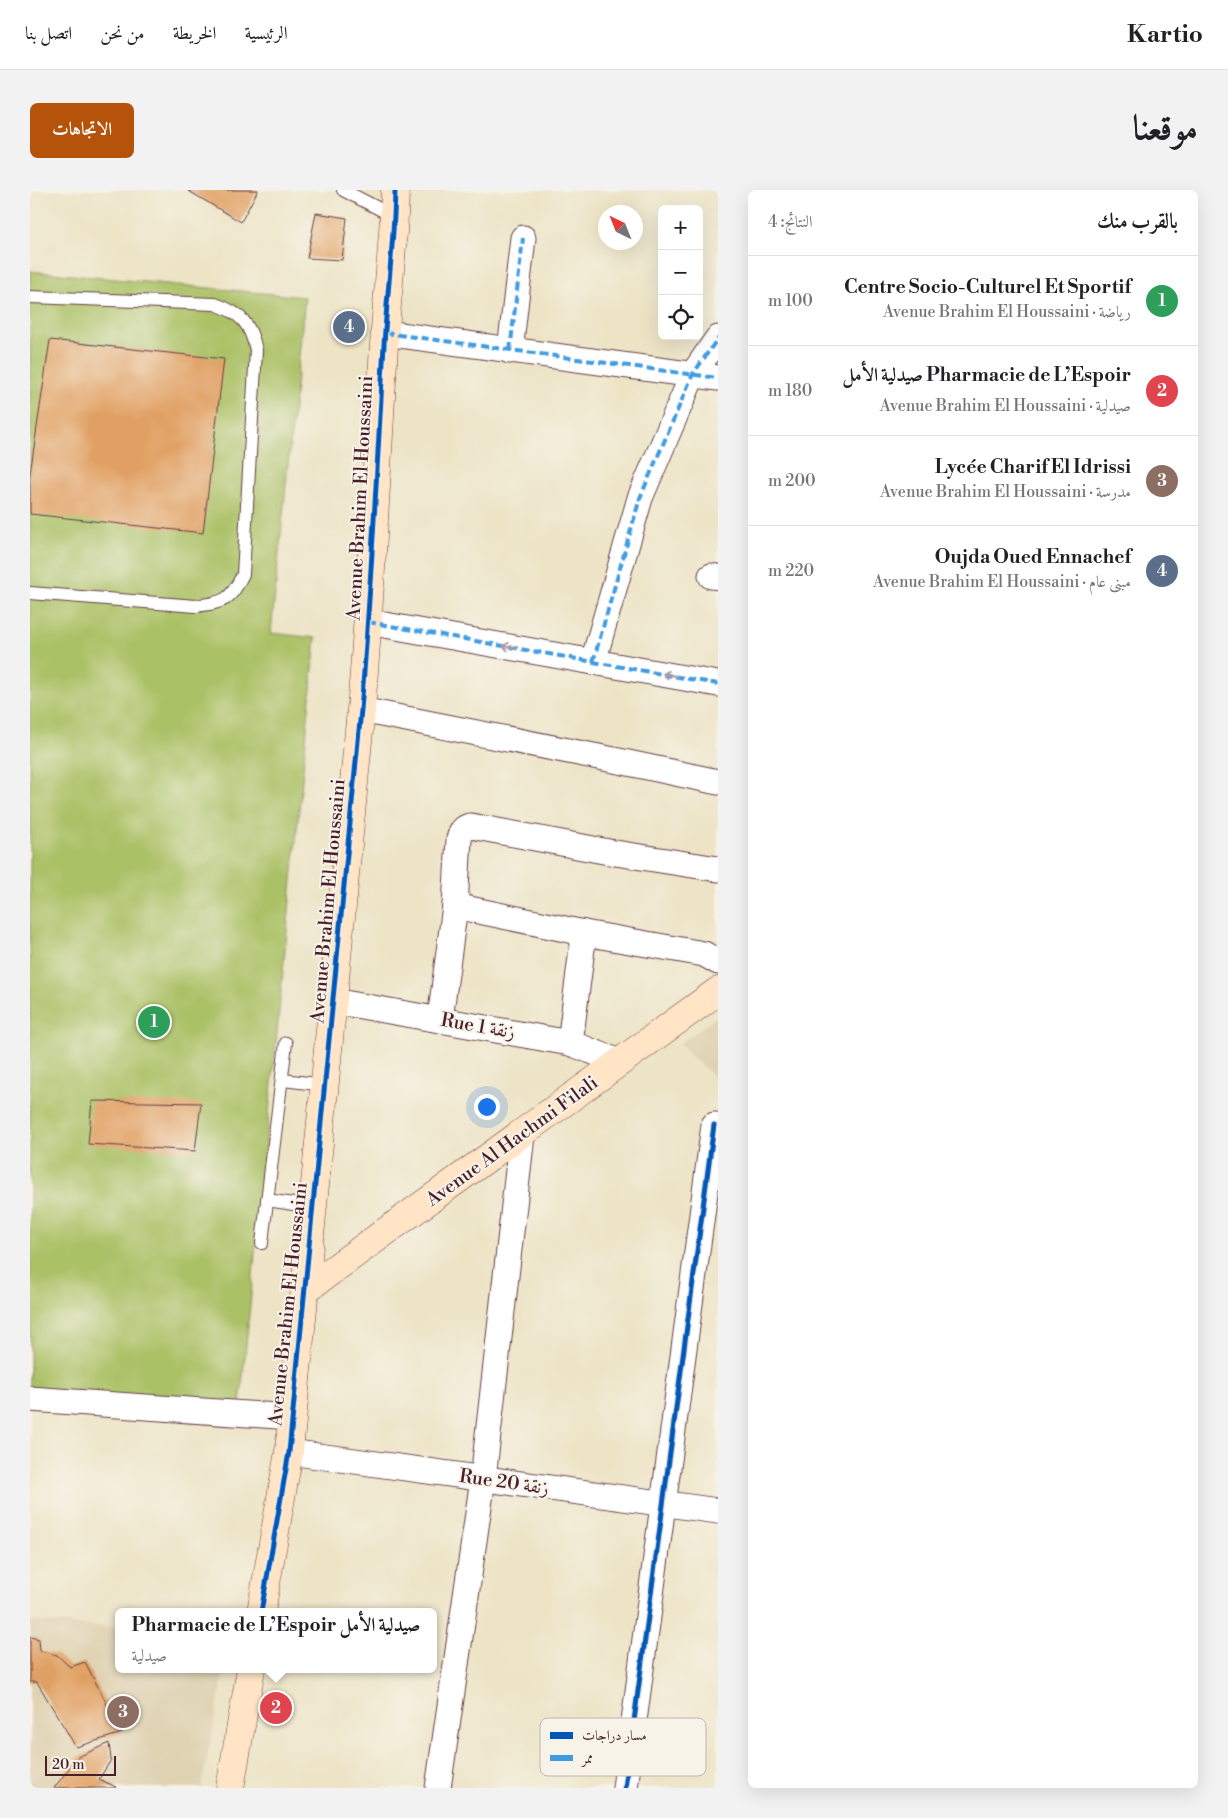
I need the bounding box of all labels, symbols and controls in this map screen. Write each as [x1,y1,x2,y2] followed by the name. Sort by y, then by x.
[1127,20,1203,50] text: Kartio
[25,22,72,45] text: اتصل بنا
[100,22,145,45] text: من نحن
[173,22,216,45] text: الخريطة
[244,22,288,45] text: الرئيسية
[30,103,134,158] button: الاتجاهات
[1133,107,1198,150] text: موقعنا
[598,205,643,250] north arrow
[658,205,703,340] map controls
[658,205,703,250] button: +
[1097,209,1178,235] text: بالقرب منك
[768,212,813,232] text: النتائج: 4
[658,250,703,295] button: −
[844,275,1131,299] text: Centre Socio-Culturel Et Sportif
[768,291,813,311] text: 100 m
[1158,291,1166,311] text: 1
[658,295,703,340] button: locate
[883,302,1131,322] text: رياضة · Avenue Brahim El Houssaini
[333,308,365,346] pin: 4
[842,363,1131,387] text: Pharmacie de L’Espoir صيدلية الأمل
[342,375,378,622] street label: Avenue Brahim El Houssaini
[768,381,812,401] text: 180 m
[1157,381,1167,401] text: 2
[880,396,1131,416] text: صيدلية · Avenue Brahim El Houssaini
[935,455,1131,479] text: Lycée Charif El Idrissi
[768,471,816,491] text: 200 m
[1157,471,1167,491] text: 3
[880,482,1131,502] text: مدرسة · Avenue Brahim El Houssaini
[935,545,1131,569] text: Oujda Oued Ennachef
[768,561,814,581] text: 220 m
[1157,561,1167,581] text: 4
[873,572,1131,592] text: مبنى عام · Avenue Brahim El Houssaini
[502,641,518,651] one-way arrow
[662,670,678,680] one-way arrow
[305,778,351,1025] street label: Avenue Brahim El Houssaini
[138,1003,170,1041] pin: 1
[439,1008,517,1044] street label: Rue 1 زنقة
[420,1070,603,1212] street label: Avenue Al Hachmi Filali
[474,1094,500,1120] your location
[263,1181,313,1428] street label: Avenue Brahim El Houssaini
[458,1464,550,1500] street label: Rue 20 زنقة
[115,1608,437,1673] popup
[132,1613,420,1637] text: Pharmacie de L’Espoir صيدلية الأمل
[132,1646,167,1666] text: صيدلية
[260,1689,292,1727] pin: 2
[107,1693,139,1731] pin: 3
[540,1718,706,1776] legend
[582,1727,647,1745] text: مسار دراجات
[580,1750,593,1768] text: ممر
[45,1753,116,1776] scale bar
[52,1756,84,1774] text: 20 m

